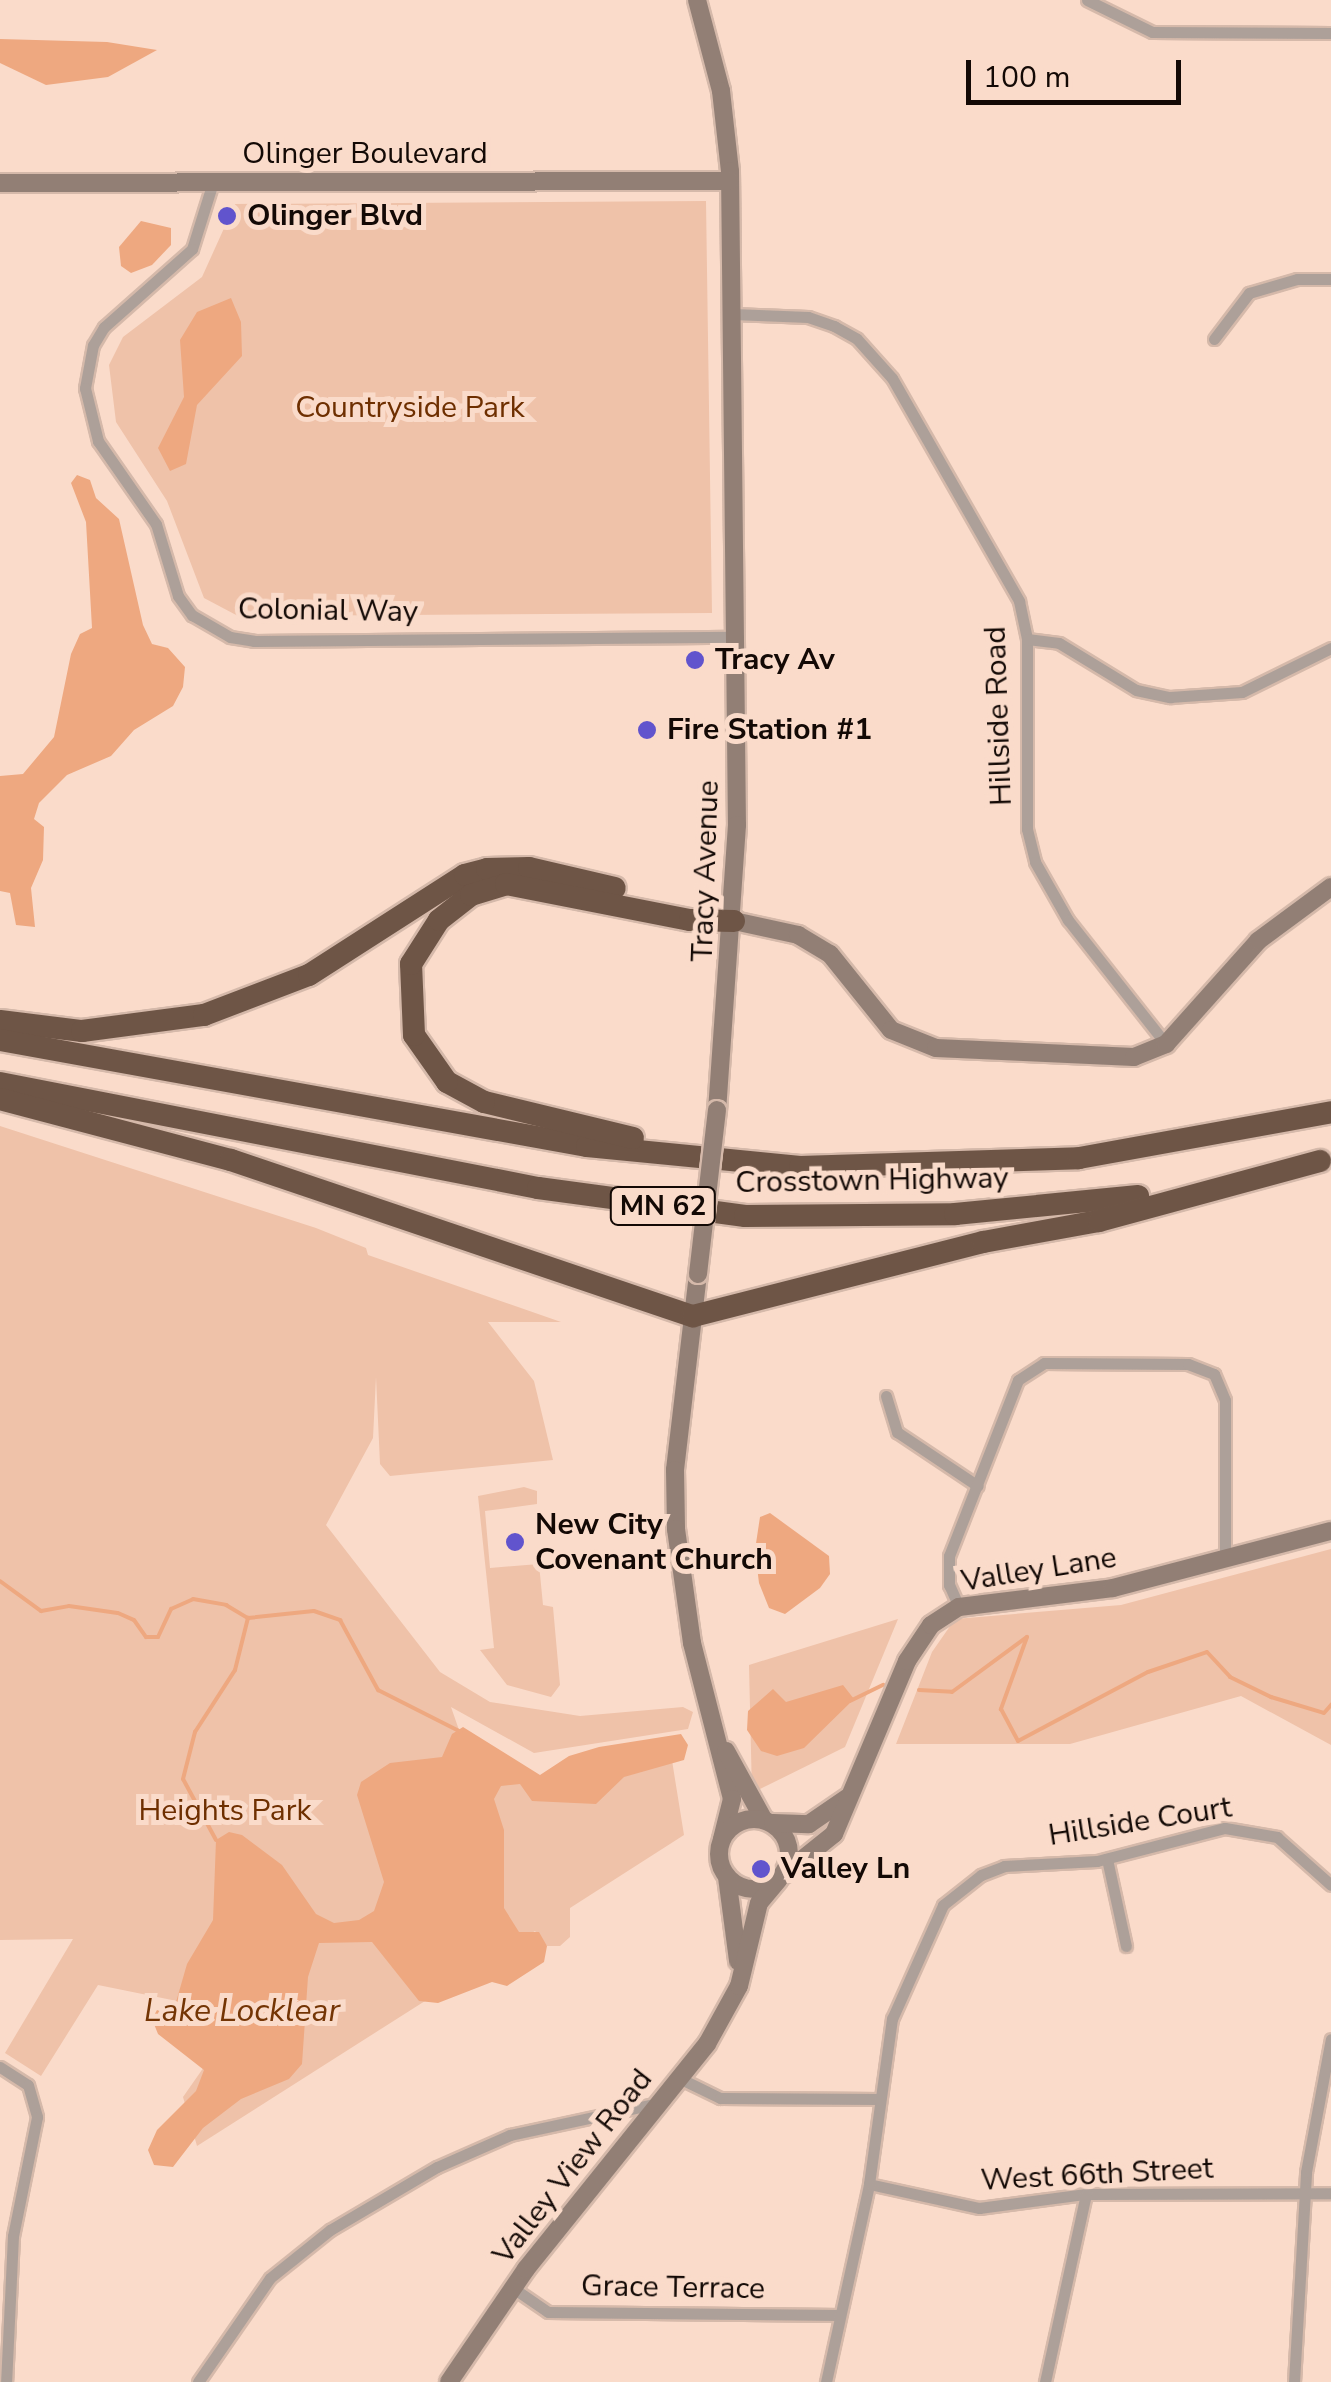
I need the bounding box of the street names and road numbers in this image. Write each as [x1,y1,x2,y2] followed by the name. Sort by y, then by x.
[242,136,488,172] street label: Olinger Boulevard
[238,591,418,631] street label: Colonial Way
[978,626,1020,806] street label: Hillside Road
[685,780,727,962] street label: Tracy Avenue
[735,1161,1009,1201] street label: Crosstown Highway
[608,1183,718,1229] road number: MN 62
[959,1540,1119,1600] street label: Valley Lane
[1046,1790,1234,1854] street label: Hillside Court
[486,2062,660,2272] street label: Valley View Road
[980,2151,1214,2199] street label: West 66th Street
[581,2268,765,2308] street label: Grace Terrace

